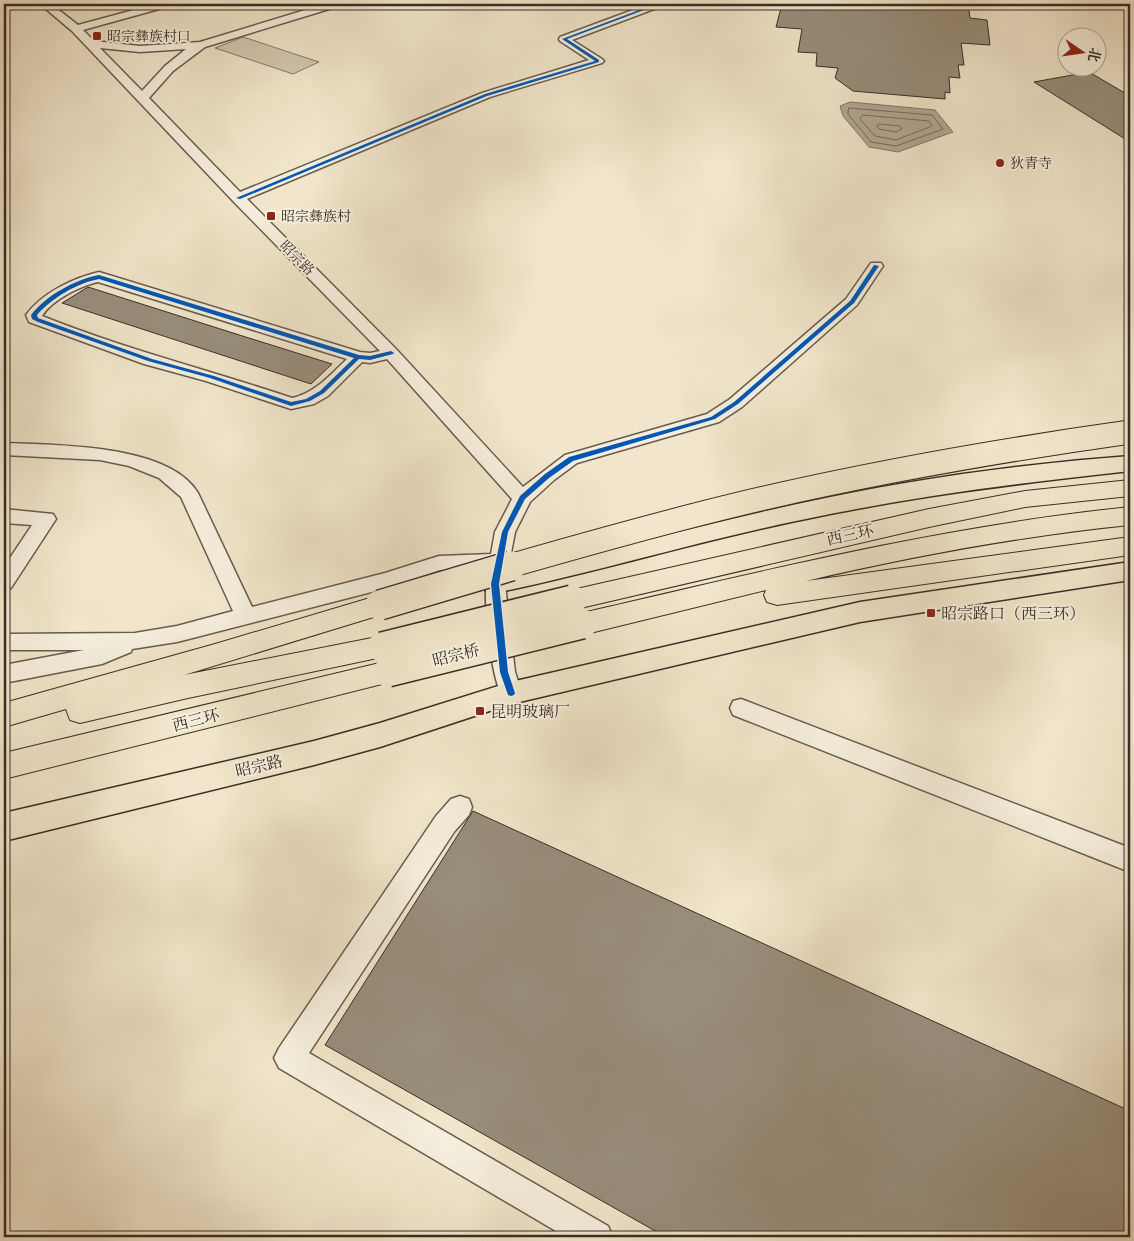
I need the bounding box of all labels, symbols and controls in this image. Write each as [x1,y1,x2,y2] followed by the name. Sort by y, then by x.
[107,28,191,45] place label: 昭宗彝族村口
[1056,28,1106,78] north arrow
[91,30,103,42] marker: 昭宗彝族村口
[1084,46,1104,64] text: 北
[1010,155,1052,172] place label: 狄青寺
[994,157,1006,169] marker: 狄青寺
[281,208,351,225] place label: 昭宗彝族村
[265,210,277,222] marker: 昭宗彝族村
[276,237,318,279] street label: 昭宗路
[825,521,875,549] street label: 西三环
[941,604,1085,623] place label: 昭宗路口（西三环）
[925,607,937,619] marker: 昭宗路口（西三环）
[430,640,482,670] street label: 昭宗桥
[490,702,570,721] place label: 昆明玻璃厂
[170,705,222,735] street label: 西三环
[474,705,486,717] marker: 昆明玻璃厂
[233,751,285,781] street label: 昭宗路

